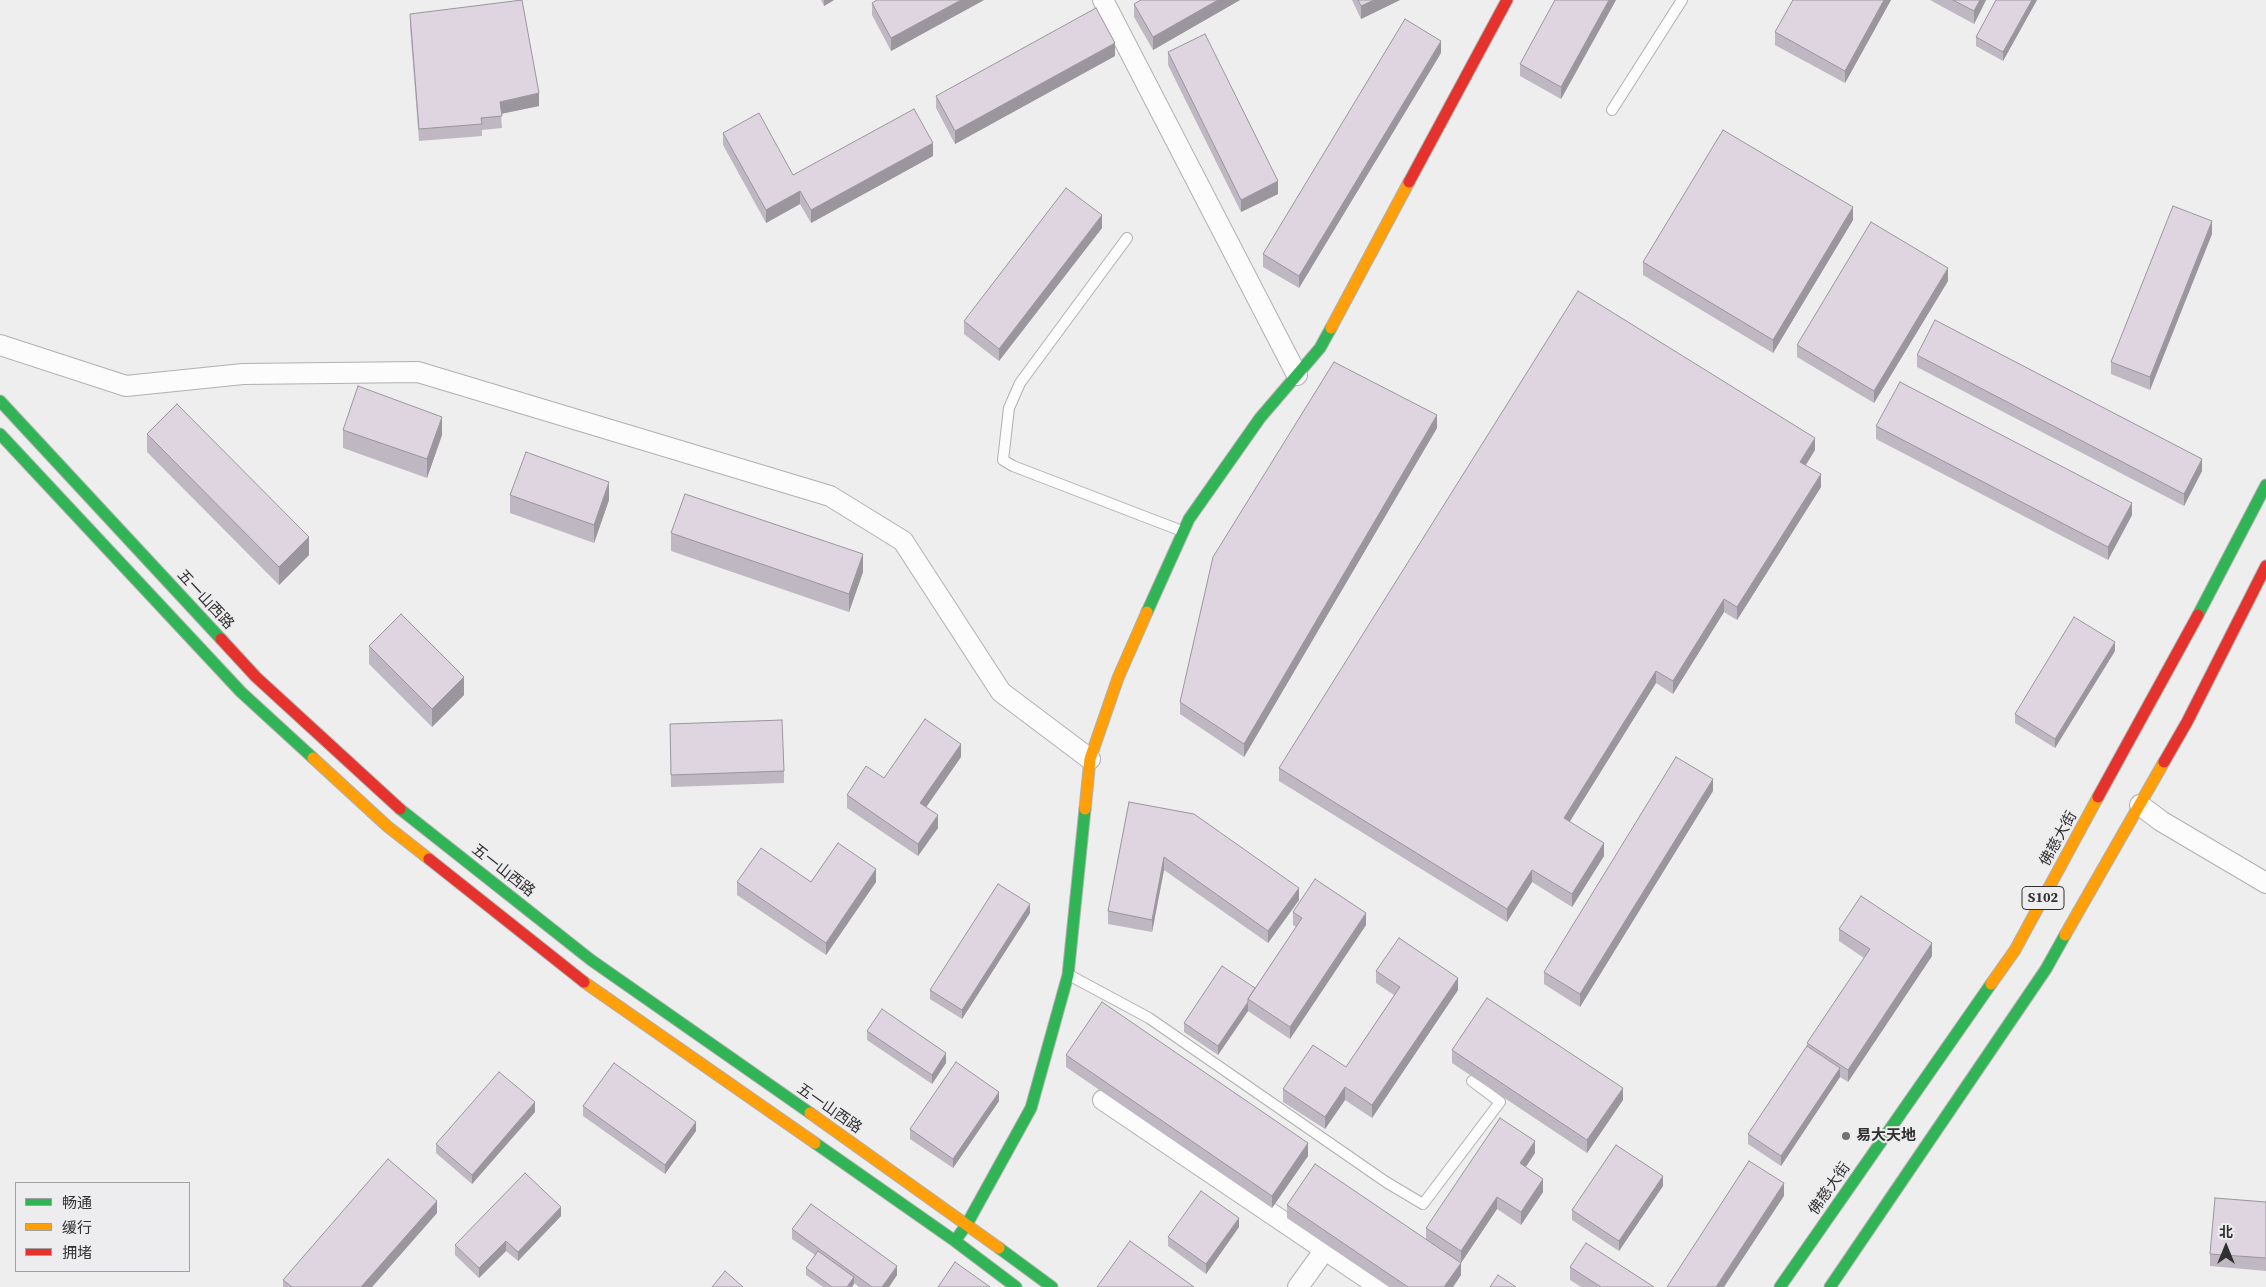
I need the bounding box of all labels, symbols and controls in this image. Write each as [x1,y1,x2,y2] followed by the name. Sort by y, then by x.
[173,566,237,634] street label: 五一山西路
[2037,808,2081,870] street label: 佛慈大街
[468,841,538,901] street label: 五一山西路
[2022,886,2064,910] road number: S102
[793,1080,865,1138] street label: 五一山西路
[1856,1127,1916,1145] place label: 易大天地
[1840,1130,1852,1142] marker: 易大天地
[1805,1159,1855,1219] street label: 佛慈大街
[15,1182,190,1272] legend
[62,1192,92,1213] text: 畅通
[62,1217,92,1238] text: 缓行
[2201,1222,2251,1272] north arrow
[2219,1222,2233,1242] text: 北
[62,1242,92,1263] text: 拥堵

